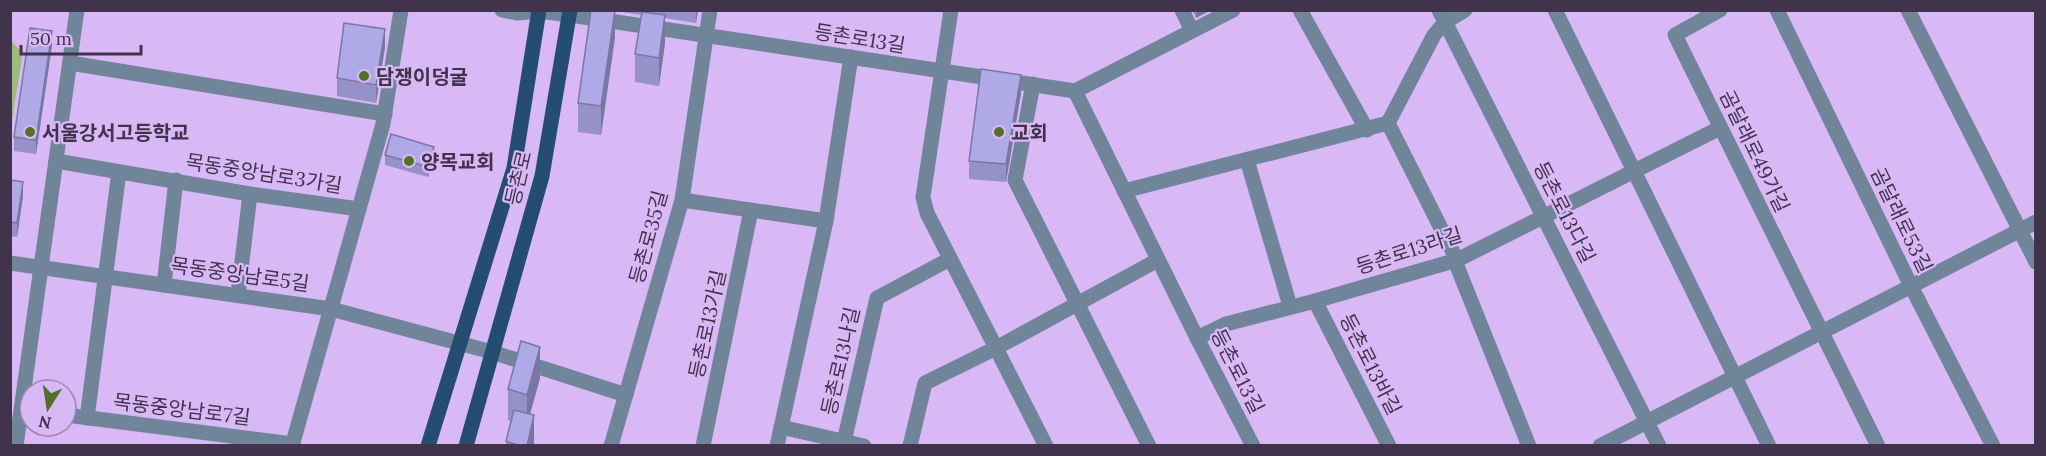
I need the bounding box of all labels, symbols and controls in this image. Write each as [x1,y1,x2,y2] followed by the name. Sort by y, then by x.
[21,18,141,56] scale bar
[813,18,907,58] street label: 등촌로13길
[30,27,72,50] text: 50 m
[376,64,468,89] place label: 담쟁이덩굴
[357,69,371,83] marker: 담쟁이덩굴
[1715,86,1795,216] street label: 곰달래로49가길
[42,120,189,145] place label: 서울강서고등학교
[1011,120,1048,145] place label: 교회
[23,125,37,139] marker: 서울강서고등학교
[992,125,1006,139] marker: 교회
[184,148,344,198] street label: 목동중앙남로3가길
[500,148,536,208] street label: 등촌로
[421,149,495,174] place label: 양목교회
[402,154,416,168] marker: 양목교회
[1529,157,1601,267] street label: 등촌로13다길
[1866,163,1938,277] street label: 곰달래로53길
[624,188,672,286] street label: 등촌로35길
[1353,221,1465,279] street label: 등촌로13라길
[169,252,311,296] street label: 목동중앙남로5길
[683,267,731,381] street label: 등촌로13가길
[815,304,865,418] street label: 등촌로13나길
[1335,309,1407,419] street label: 등촌로13바길
[1206,324,1270,418] street label: 등촌로13길
[18,378,78,438] north arrow
[112,388,252,430] street label: 목동중앙남로7길
[37,412,53,434] text: N

